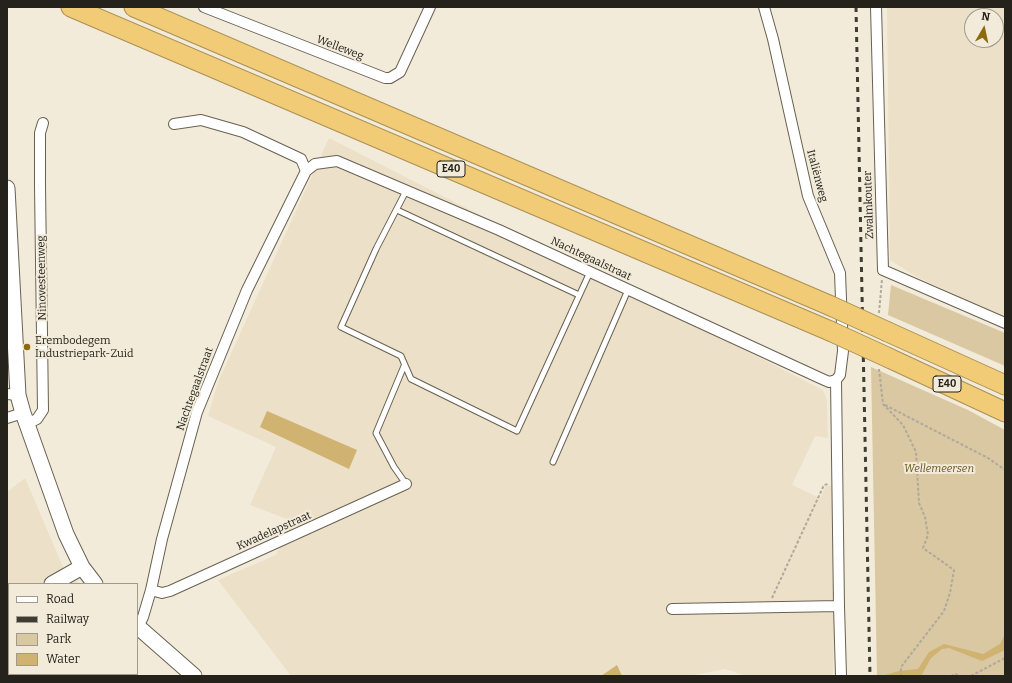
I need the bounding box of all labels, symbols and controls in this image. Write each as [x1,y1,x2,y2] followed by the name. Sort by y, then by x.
[964,8,1004,48] north arrow
[981,10,991,24] text: N
[315,33,365,63] street label: Welleweg
[804,148,830,204] street label: Italiënweg
[437,161,465,177] road number: E40
[861,171,877,239] street label: Zwalmkouter
[548,234,634,284] street label: Nachtegaalstraat
[35,235,49,321] street label: Ninovesteenweg
[35,334,134,360] place label: Erembodegem Industriepark-Zuid
[22,342,32,352] marker: Erembodegem Industriepark-Zuid
[174,346,216,432] street label: Nachtegaalstraat
[933,376,961,392] road number: E40
[904,462,974,476] park label: Wellemeersen
[235,509,313,553] street label: Kwadelapstraat
[8,583,138,675] legend
[46,592,74,606] text: Road
[46,612,89,626] text: Railway
[46,632,71,646] text: Park
[46,652,80,666] text: Water

